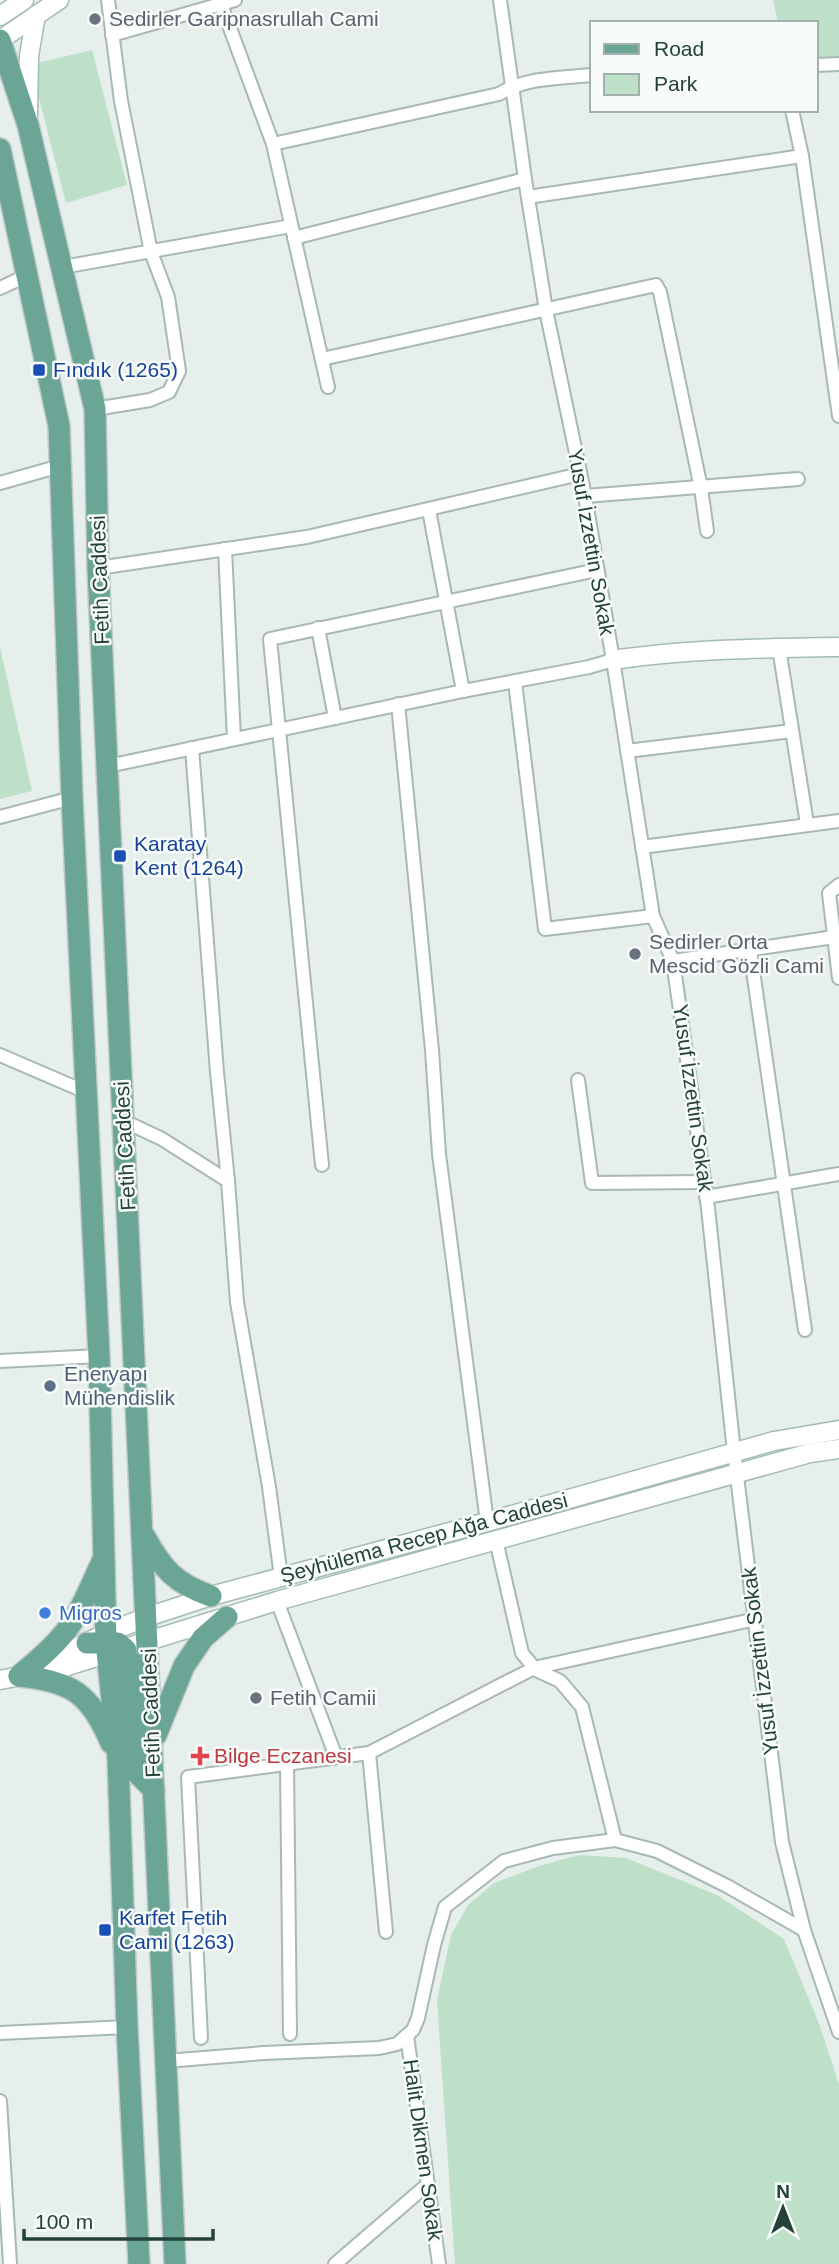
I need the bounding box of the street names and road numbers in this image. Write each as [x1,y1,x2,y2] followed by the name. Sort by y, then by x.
[564,447,619,638] street label: Yusuf İzzettin Sokak
[86,515,113,645] street label: Fetih Caddesi
[669,1003,718,1194] street label: Yusuf İzzettin Sokak
[110,1081,139,1211] street label: Fetih Caddesi
[278,1488,570,1587] street label: Şeyhülema Recep Ağa Caddesi
[737,1565,782,1756] street label: Yusuf İzzettin Sokak
[137,1648,164,1778] street label: Fetih Caddesi
[399,2058,448,2243] street label: Halit Dikmen Sokak

